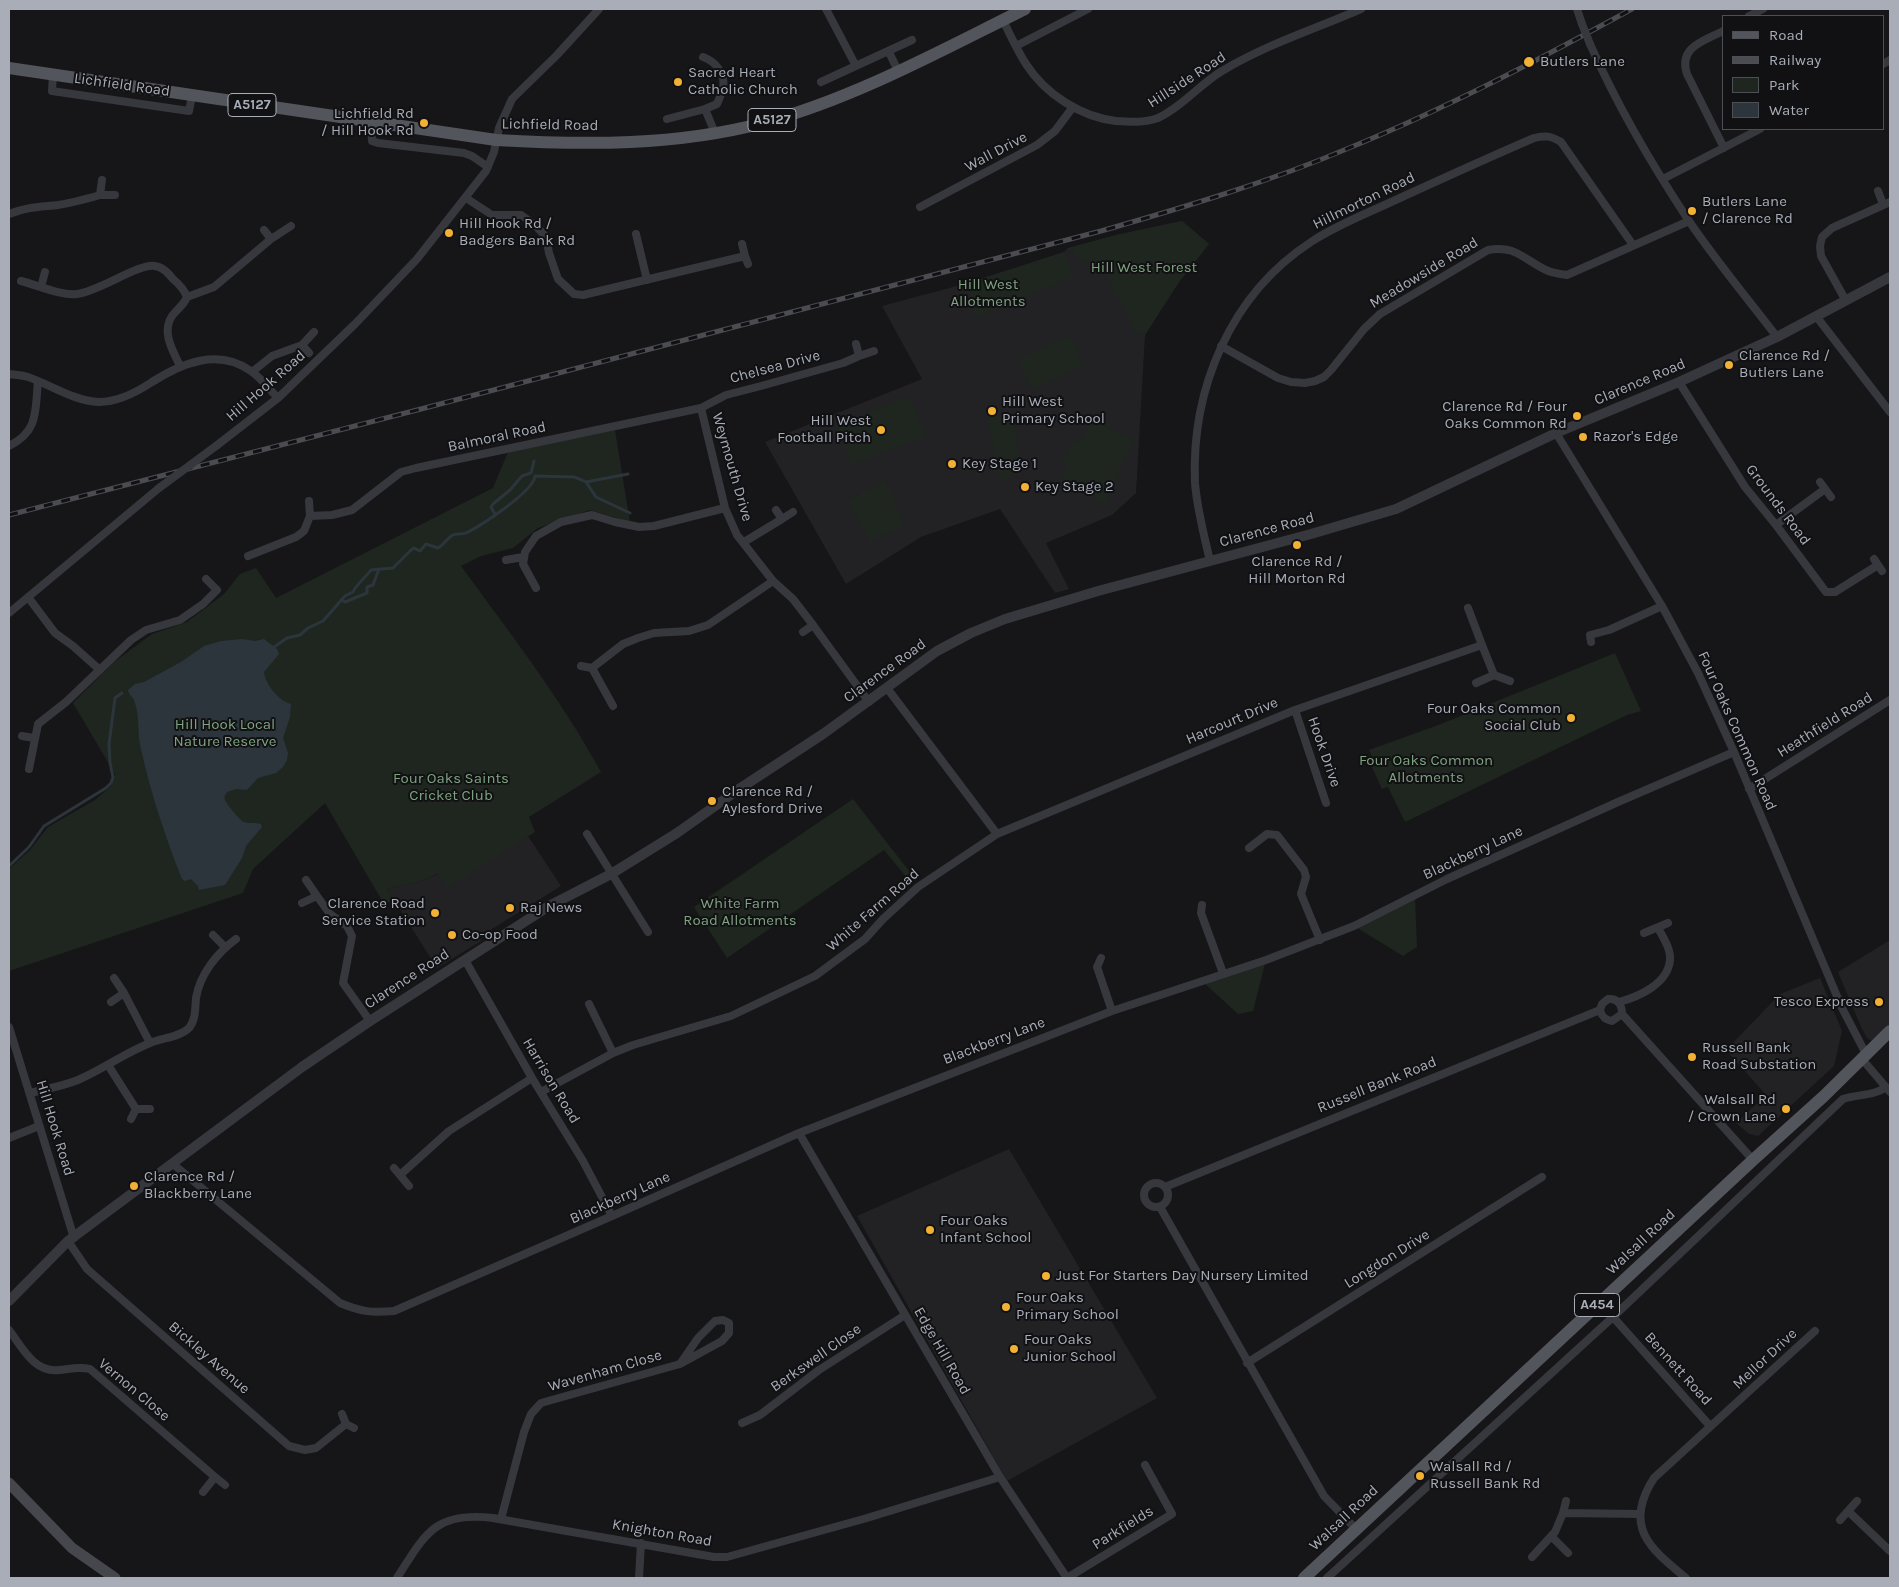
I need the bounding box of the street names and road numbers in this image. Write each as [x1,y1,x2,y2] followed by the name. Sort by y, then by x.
[1144,48,1230,112] street label: Hillside Road
[73,69,171,101] street label: Lichfield Road
[228,94,276,116] road number: A5127
[748,108,796,132] road number: A5127
[501,115,599,135] street label: Lichfield Road
[962,128,1030,176] street label: Wall Drive
[1310,168,1418,234] street label: Hillmorton Road
[1366,233,1482,313] street label: Meadowside Road
[728,346,822,388] street label: Chelsea Drive
[223,347,309,425] street label: Hill Hook Road
[1592,355,1688,409] street label: Clarence Road
[708,411,756,523] street label: Weymouth Drive
[446,418,548,456] street label: Balmoral Road
[1742,461,1814,549] street label: Grounds Road
[1218,509,1316,551] street label: Clarence Road
[840,635,930,707] street label: Clarence Road
[1694,649,1780,813] street label: Four Oaks Common Road
[1774,688,1876,762] street label: Heathfield Road
[1183,693,1281,749] street label: Harcourt Drive
[1304,714,1344,790] street label: Hook Drive
[1420,822,1526,884] street label: Blackberry Lane
[823,865,923,955] street label: White Farm Road
[361,945,453,1013] street label: Clarence Road
[940,1013,1048,1069] street label: Blackberry Lane
[518,1035,584,1127] street label: Harrison Road
[1315,1053,1439,1117] street label: Russell Bank Road
[32,1078,78,1178] street label: Hill Hook Road
[567,1168,673,1228] street label: Blackberry Lane
[1603,1205,1679,1279] street label: Walsall Road
[1341,1226,1433,1292] street label: Longdon Drive
[1574,1294,1620,1316] road number: A454
[910,1304,974,1398] street label: Edge Hill Road
[165,1318,253,1398] street label: Bickley Avenue
[767,1320,865,1396] street label: Berkswell Close
[1729,1325,1801,1393] street label: Mellor Drive
[1640,1329,1716,1409] street label: Bennett Road
[546,1346,664,1396] street label: Wavenham Close
[94,1355,174,1425] street label: Vernon Close
[1306,1481,1382,1555] street label: Walsall Road
[1089,1502,1157,1554] street label: Parkfields
[611,1515,713,1551] street label: Knighton Road

